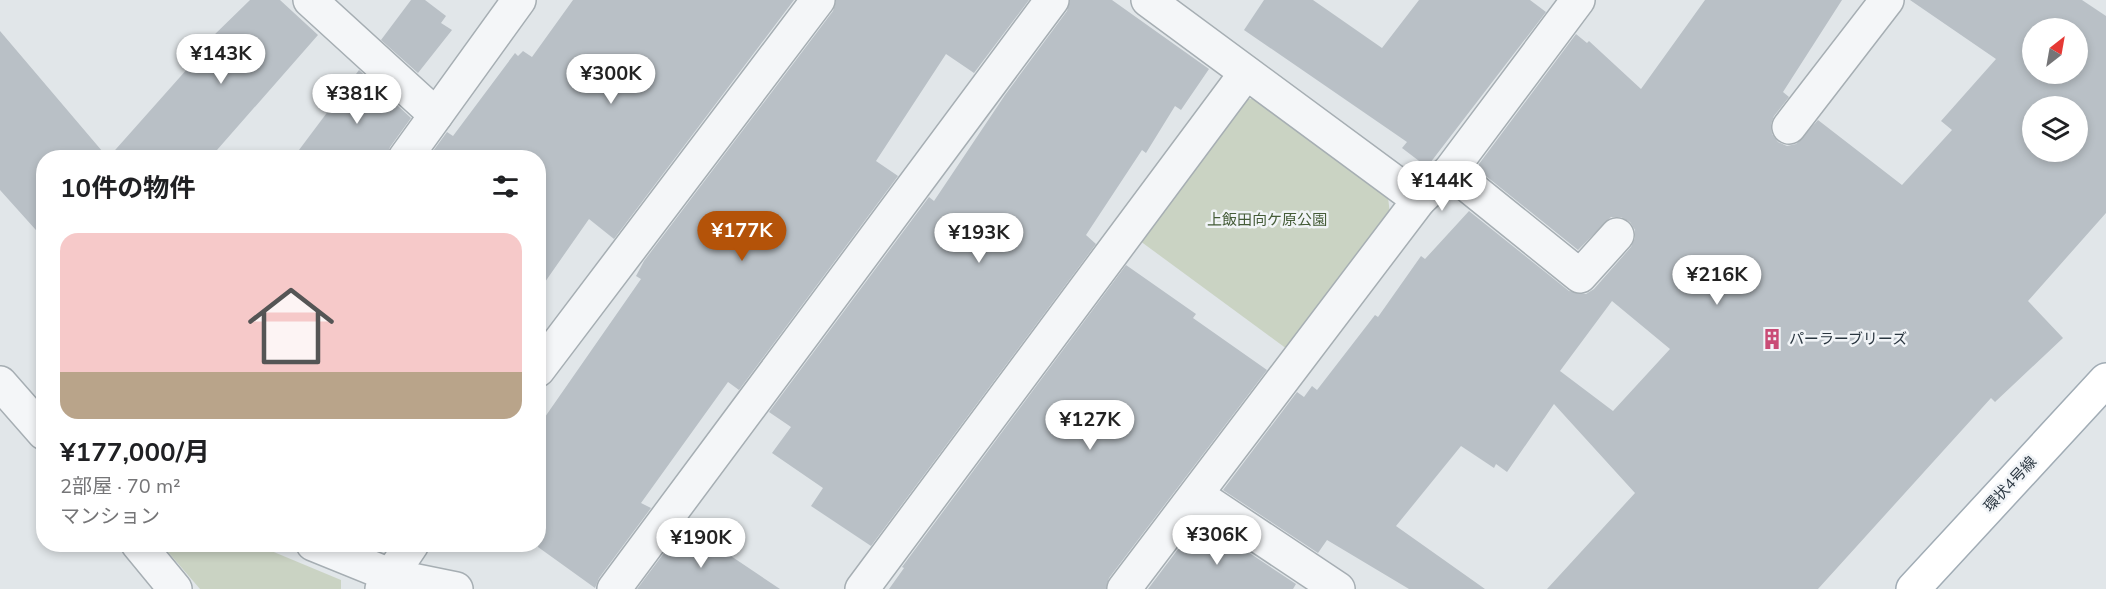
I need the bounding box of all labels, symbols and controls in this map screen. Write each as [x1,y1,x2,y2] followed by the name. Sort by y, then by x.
[2022,18,2088,84] north arrow
[2022,18,2088,162] map controls
[179,34,263,85] pin: ¥143K
[190,40,252,67] text: ¥143K
[569,54,653,105] pin: ¥300K
[580,60,642,87] text: ¥300K
[315,74,399,125] pin: ¥381K
[326,80,388,107] text: ¥381K
[2022,96,2088,162] button: layers
[1400,161,1484,212] pin: ¥144K
[1411,167,1473,194] text: ¥144K
[489,170,522,203] icon: filters
[60,171,195,206] text: 10件の物件
[1207,210,1327,230] park label: 上飯田向ケ原公園
[700,211,784,262] pin: ¥177K
[937,213,1021,264] pin: ¥193K
[711,217,773,244] text: ¥177K
[948,219,1010,246] text: ¥193K
[1675,255,1759,306] pin: ¥216K
[1686,261,1748,288] text: ¥216K
[237,272,345,380] icon: home
[1760,327,1784,351] building icon: パーラーブリーズ
[1789,329,1907,349] place label: パーラーブリーズ
[1048,400,1132,451] pin: ¥127K
[1059,406,1121,433] text: ¥127K
[60,435,210,470] text: ¥177,000/月
[1979,452,2041,516] street label: 環状4号線
[60,473,181,500] text: 2部屋 · 70 m²
[60,503,160,530] text: マンション
[1175,515,1259,566] pin: ¥306K
[659,518,743,569] pin: ¥190K
[1186,521,1248,548] text: ¥306K
[670,524,732,551] text: ¥190K

